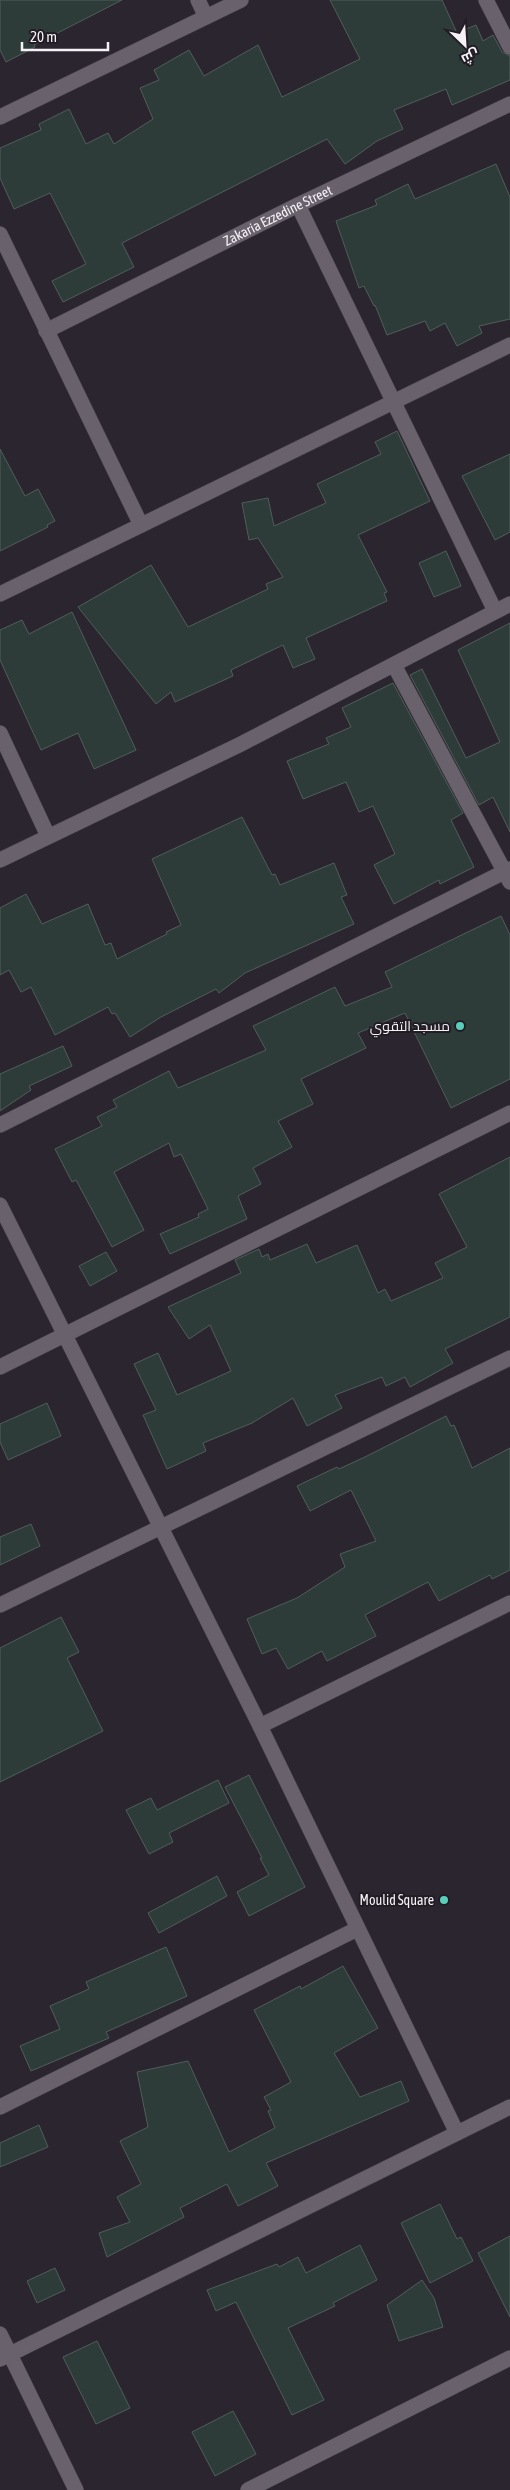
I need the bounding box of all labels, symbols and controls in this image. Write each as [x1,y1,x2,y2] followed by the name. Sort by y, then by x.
[22,20,109,52] scale bar
[440,20,490,70] north arrow
[30,28,57,45] text: 20 m
[459,45,482,68] text: ش
[221,182,335,249] street label: Zakaria Ezzedine Street
[370,1018,450,1038] place label: مسجد التقوي
[454,1020,466,1032] marker: مسجد التقوي
[360,1892,434,1908] place label: Moulid Square
[438,1894,450,1906] marker: Moulid Square

